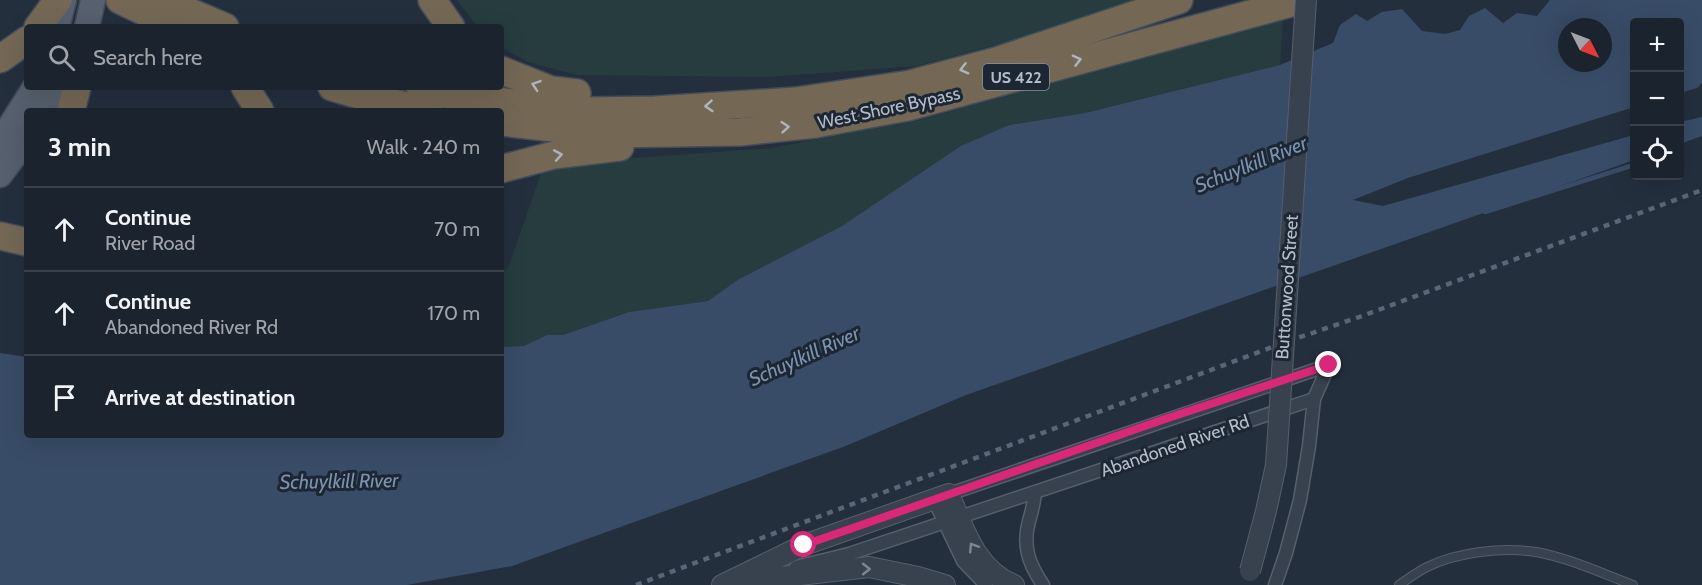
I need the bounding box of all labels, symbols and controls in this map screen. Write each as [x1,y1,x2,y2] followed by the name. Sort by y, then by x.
[1558,18,1612,72] north arrow
[1630,18,1684,180] map controls
[1630,18,1684,72] button: +
[24,24,504,90] search box
[45,41,78,74] icon: search
[93,44,202,71] text: Search here
[1072,55,1082,68] one-way arrow
[959,62,969,75] one-way arrow
[983,64,1049,90] road number: US 422
[1630,72,1684,126] button: −
[531,80,542,92] one-way arrow
[816,82,962,134] street label: West Shore Bypass
[705,100,714,113] one-way arrow
[781,121,790,134] one-way arrow
[1630,126,1684,180] button: locate
[1191,130,1311,197] water label: Schuylkill River
[48,131,111,163] text: 3 min
[367,135,480,159] text: Walk · 240 m
[552,149,562,162] one-way arrow
[105,204,191,231] text: Continue
[48,213,81,246] icon: ahead
[1271,214,1303,360] street label: Buttonwood Street
[434,217,480,241] text: 70 m
[105,231,195,255] text: River Road
[105,288,191,315] text: Continue
[48,297,81,330] icon: ahead
[428,301,480,325] text: 170 m
[105,315,278,339] text: Abandoned River Rd
[745,321,864,391] water label: Schuylkill River
[1315,351,1341,377] route end
[48,381,81,414] icon: arrive
[105,384,295,411] text: Arrive at destination
[1098,410,1252,482] street label: Abandoned River Rd
[279,468,399,494] water label: Schuylkill River
[790,531,816,557] route start
[969,543,980,554] one-way arrow
[862,563,871,575] one-way arrow

